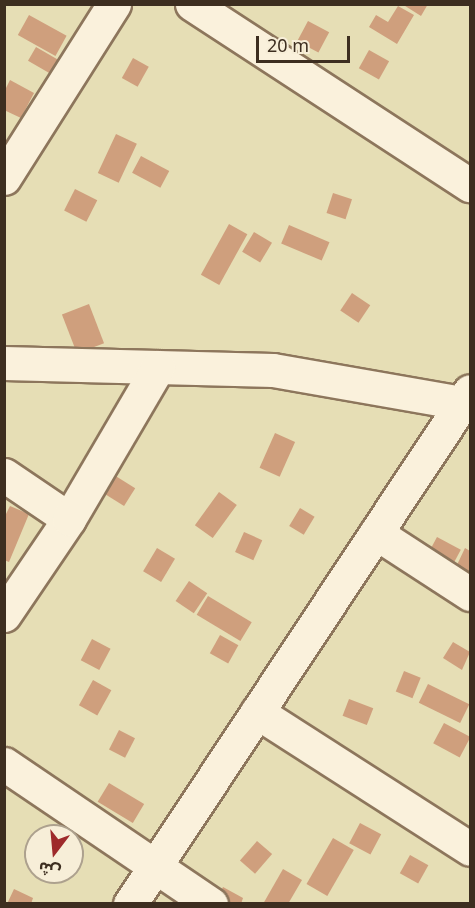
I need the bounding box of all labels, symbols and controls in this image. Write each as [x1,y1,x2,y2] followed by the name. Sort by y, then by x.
[259,24,354,62] scale bar
[267,27,309,65] text: 20 m
[24,824,84,884] north arrow
[34,850,65,889] text: ش

